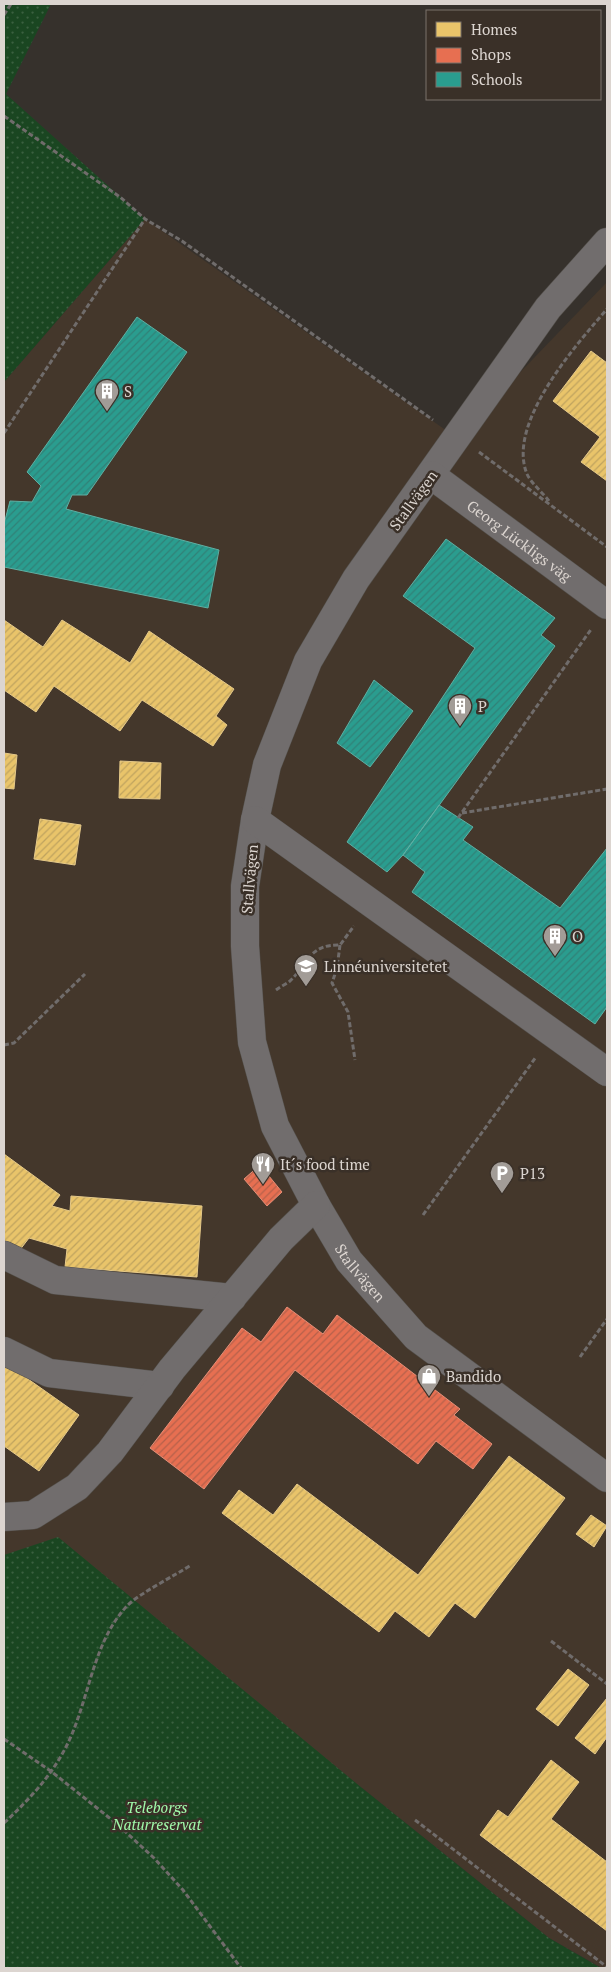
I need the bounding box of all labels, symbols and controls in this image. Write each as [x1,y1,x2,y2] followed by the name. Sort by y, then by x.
[426,10,601,100] legend
[471,19,517,39] text: Homes
[471,44,511,64] text: Shops
[471,69,522,89] text: Schools
[94,378,120,412] building icon: S
[124,381,132,401] place label: S
[384,466,442,534] street label: Stallvägen
[463,495,577,586] street label: Georg Lückligs väg
[447,693,473,727] building icon: P
[478,696,487,716] place label: P
[236,843,262,915] street label: Stallvägen
[542,923,568,957] building icon: O
[572,926,583,946] place label: O
[293,953,319,987] school or university icon: Linnéuniversitetet
[324,956,448,976] place label: Linnéuniversitetet
[250,1151,276,1185] restaurant icon: It´s food time
[280,1154,370,1174] place label: It´s food time
[489,1160,515,1194] parking icon: P13
[520,1163,545,1183] place label: P13
[331,1240,390,1306] street label: Stallvägen
[416,1363,442,1397] shop icon: Bandido
[446,1366,501,1386] place label: Bandido
[112,1797,202,1834] park label: Teleborgs Naturreservat

